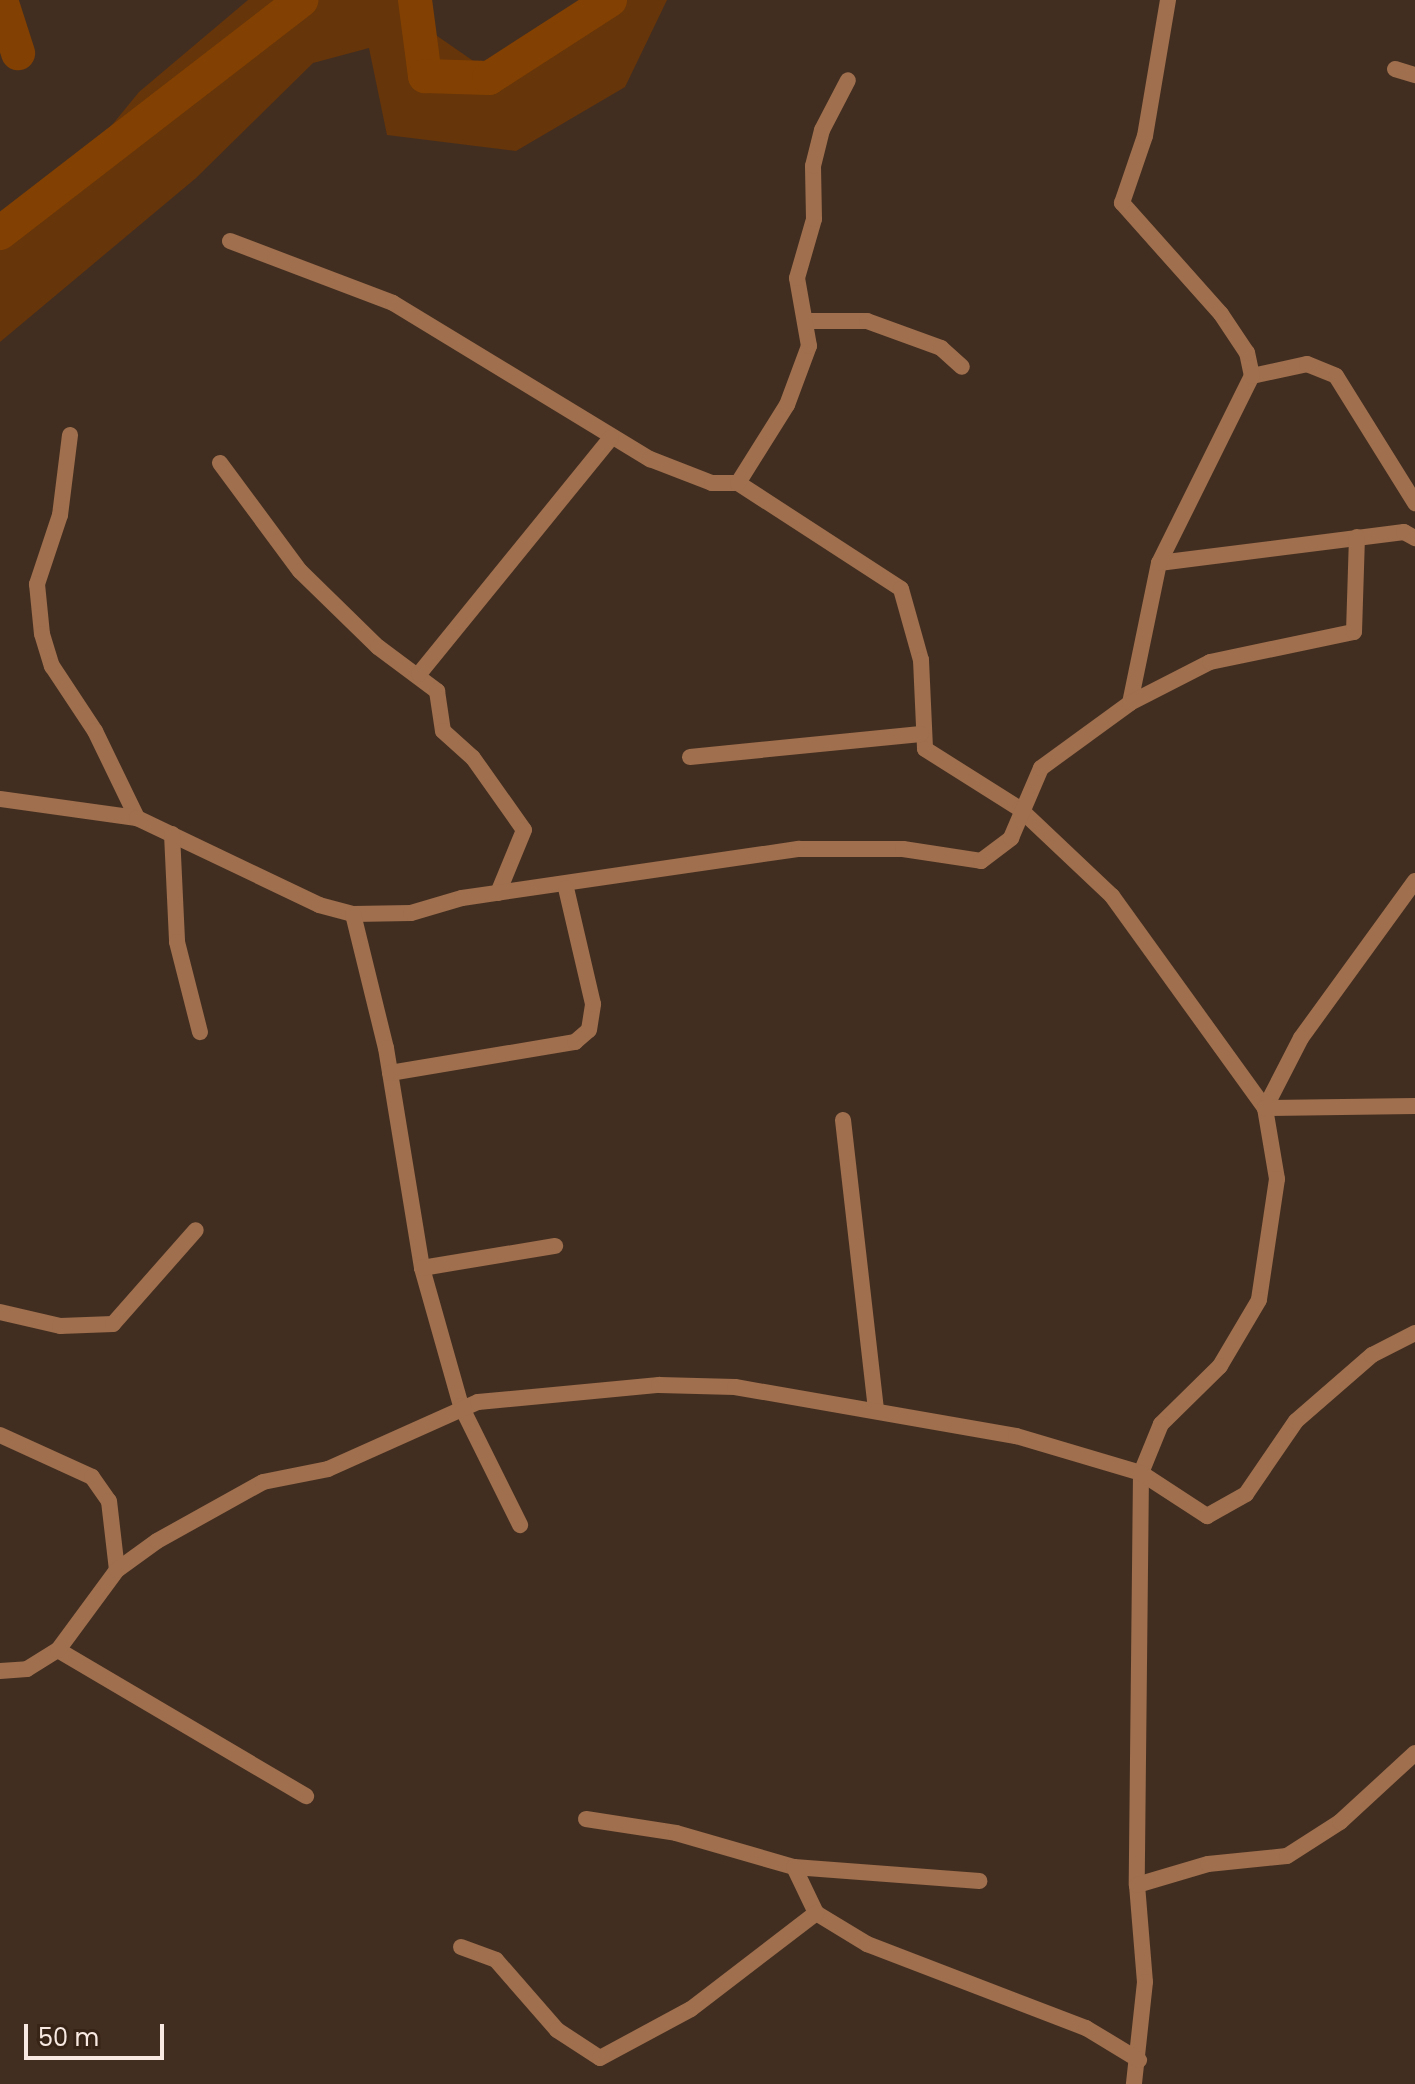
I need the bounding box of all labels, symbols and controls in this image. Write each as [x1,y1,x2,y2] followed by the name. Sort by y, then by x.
[28,2008,168,2058] scale bar
[38,2021,99,2054] text: 50 m

